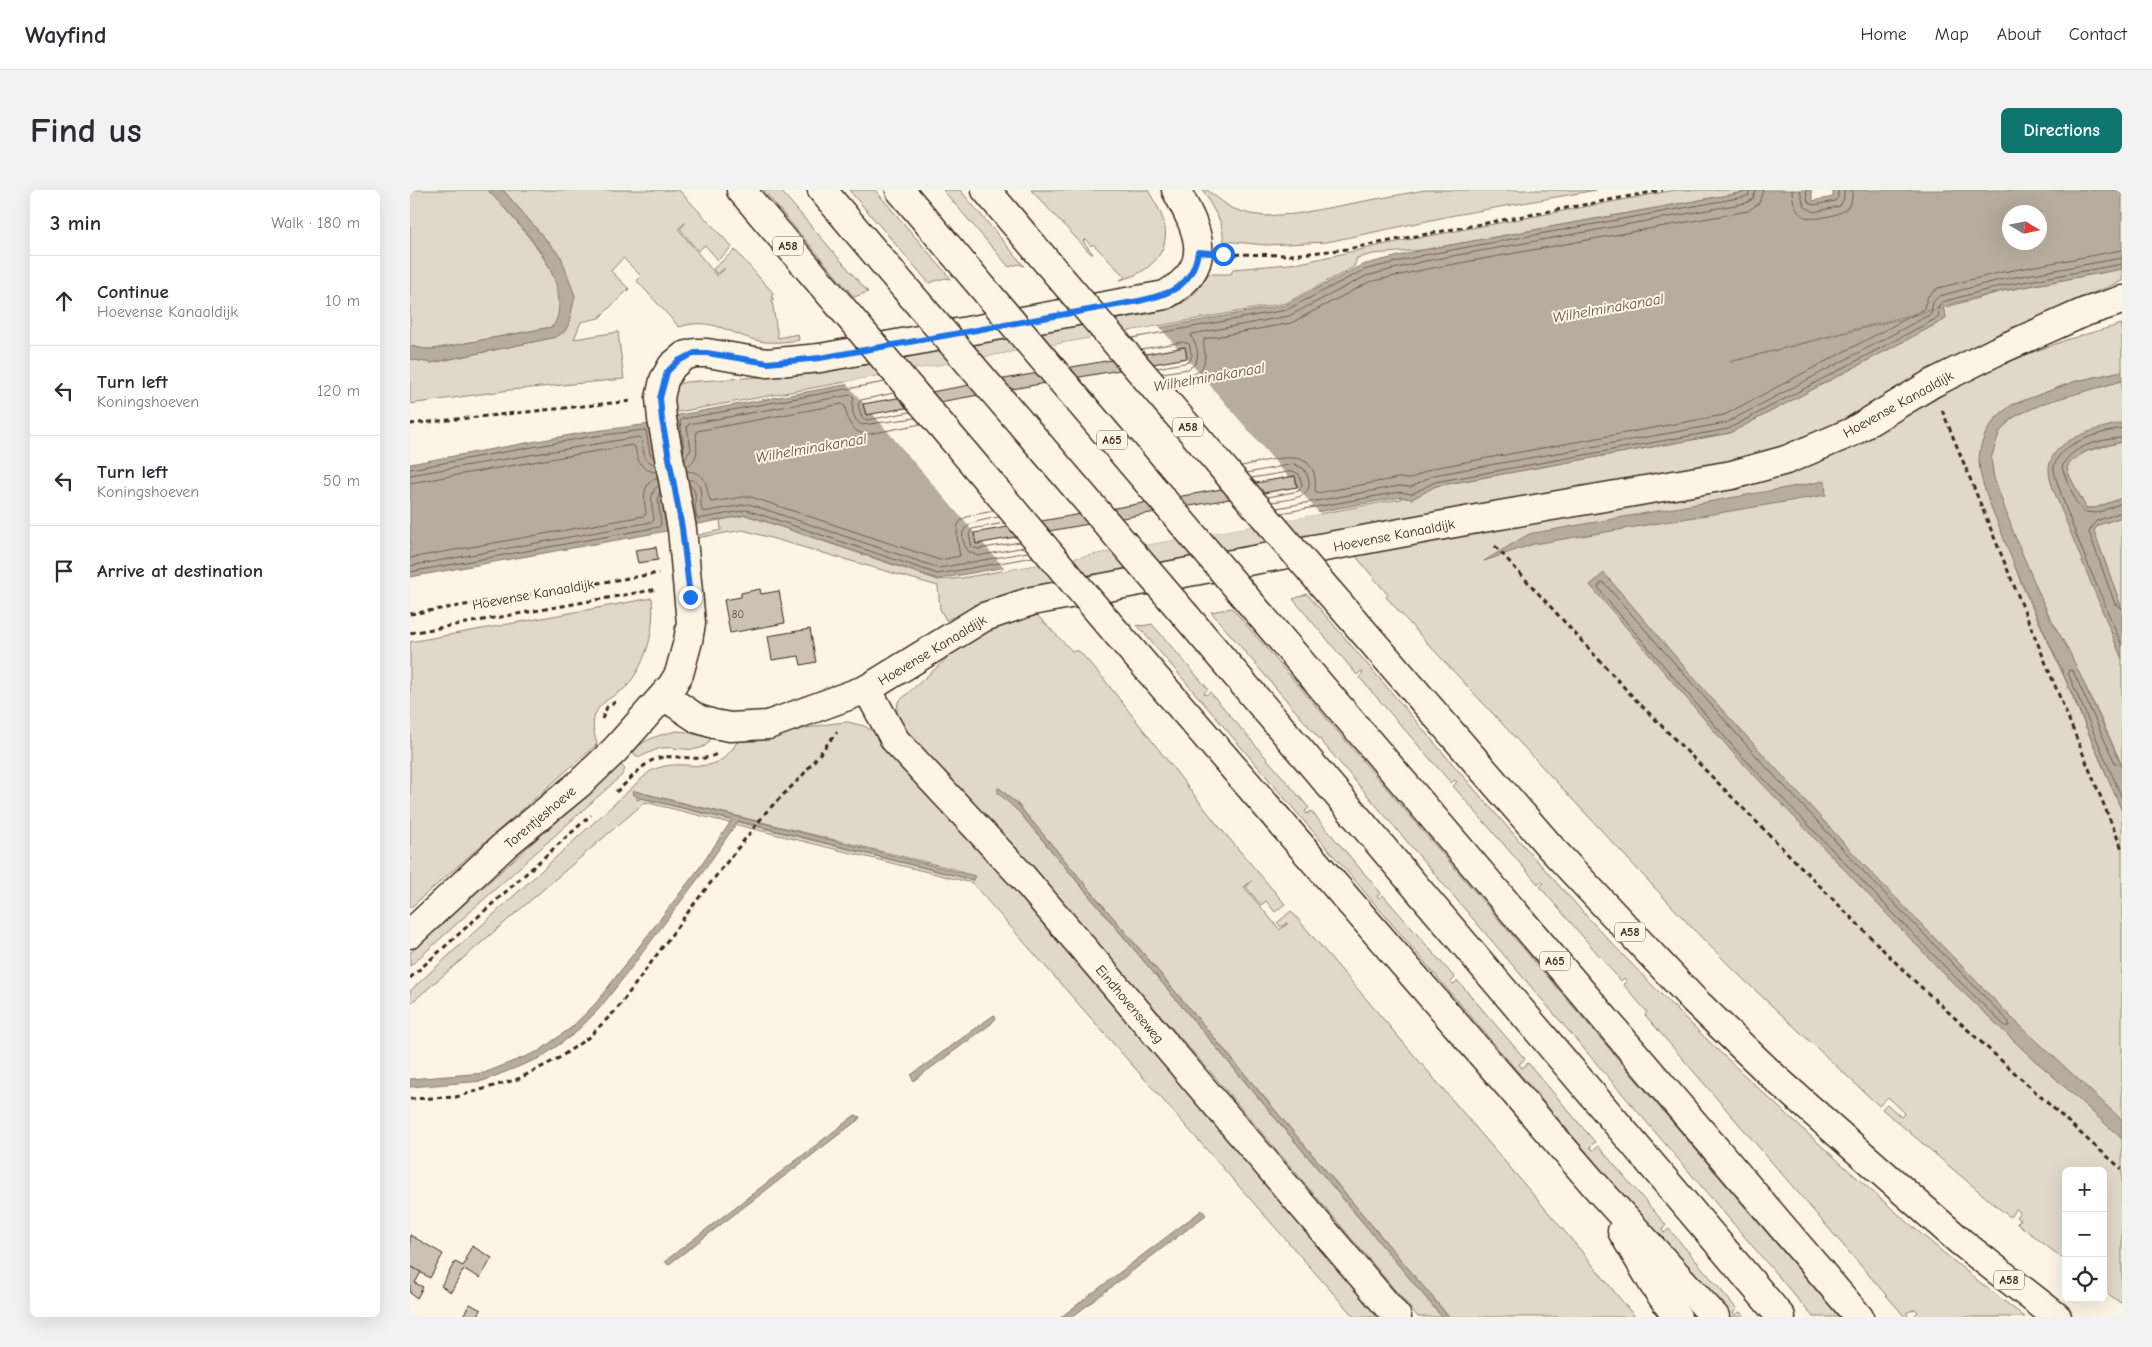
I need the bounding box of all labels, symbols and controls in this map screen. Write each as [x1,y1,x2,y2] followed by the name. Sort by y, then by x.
[25,21,106,49] text: Wayfind
[1860,24,1907,45] text: Home
[1935,24,1969,45] text: Map
[1997,24,2041,45] text: About
[2069,24,2127,45] text: Contact
[2001,108,2122,153] button: Directions
[30,110,142,151] text: Find us
[2002,205,2047,250] north arrow
[50,211,101,235] text: 3 min
[271,214,360,232] text: Walk · 180 m
[773,236,803,256] road number: A58
[1212,243,1235,266] route start
[97,281,169,303] text: Continue
[50,287,78,315] icon: ahead
[1551,289,1666,327] water label: Wilhelminakanaal
[325,292,360,310] text: 10 m
[97,303,238,321] text: Hoevense Kanaaldijk
[1152,358,1267,396] water label: Wilhelminakanaal
[1840,367,1956,442] street label: Hoevense Kanaaldijk
[97,371,168,393] text: Turn left
[50,377,78,405] icon: left
[317,382,360,400] text: 120 m
[97,393,199,411] text: Koningshoeven
[1173,418,1203,436] road number: A58
[754,429,869,467] water label: Wilhelminakanaal
[1097,430,1127,450] road number: A65
[97,461,168,483] text: Turn left
[50,467,78,495] icon: left
[323,472,360,490] text: 50 m
[97,483,199,501] text: Koningshoeven
[1332,515,1456,556] street label: Hoevense Kanaaldijk
[50,557,78,585] icon: arrive
[97,560,263,582] text: Arrive at destination
[471,575,596,614] street label: Hoevense Kanaaldijk
[679,586,702,609] route end
[732,608,744,621] house number: 80
[875,611,990,689] street label: Hoevense Kanaaldijk
[501,783,580,852] street label: Torentjeshoeve
[1615,922,1645,942] road number: A58
[1540,951,1570,970] road number: A65
[1092,962,1167,1047] street label: Eindhovenseweg
[2062,1167,2107,1302] map controls
[2062,1167,2107,1212] button: +
[2062,1212,2107,1257] button: −
[2062,1257,2107,1302] button: locate
[1994,1270,2024,1290] road number: A58

